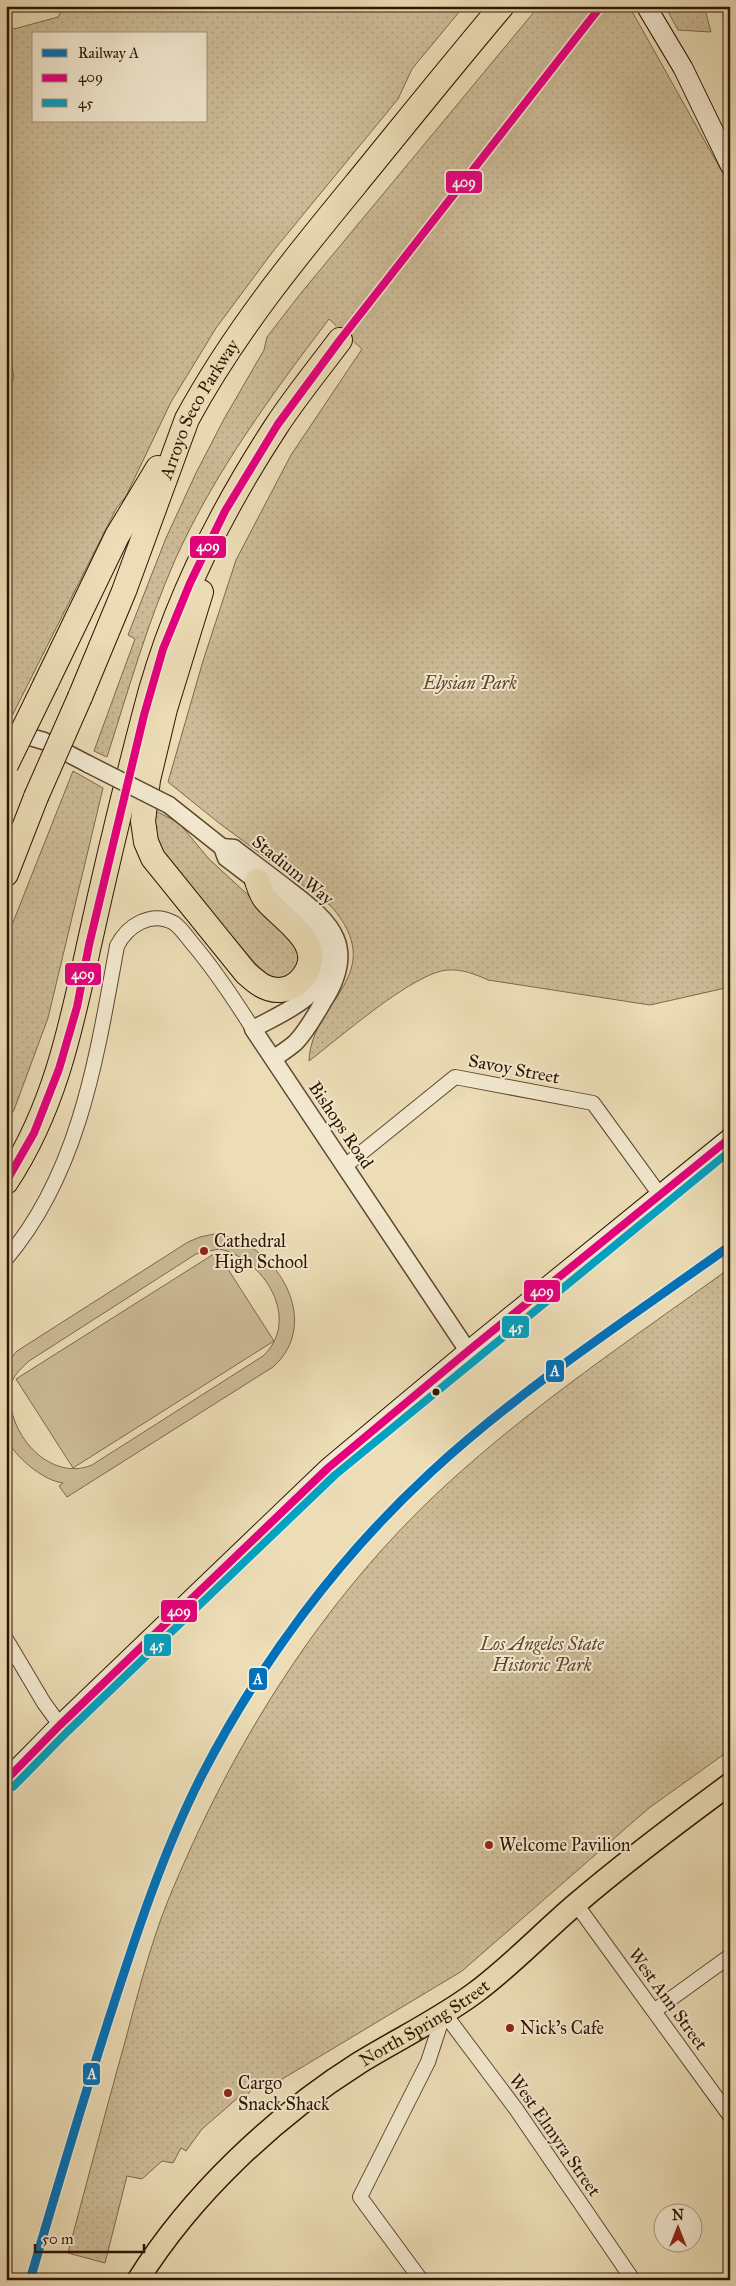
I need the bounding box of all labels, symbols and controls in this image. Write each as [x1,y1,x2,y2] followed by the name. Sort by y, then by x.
[32,32,208,122] legend
[78,44,139,62] text: Railway A
[78,68,103,86] text: 409
[78,94,93,112] text: 45
[445,170,483,194] line badge: 409
[452,174,476,192] text: 409
[155,334,244,483] street label: Arroyo Seco Parkway
[189,535,227,559] line badge: 409
[196,538,220,556] text: 409
[422,672,517,694] park label: Elysian Park
[248,830,339,910] street label: Stadium Way
[64,962,102,986] line badge: 409
[71,966,95,984] text: 409
[467,1049,562,1089] street label: Savoy Street
[304,1077,378,1173] street label: Bishops Road
[214,1230,308,1274] place label: Cathedral High School
[198,1245,210,1257] marker: Cathedral High School
[523,1279,561,1303] line badge: 409
[530,1283,554,1301] text: 409
[501,1315,530,1339] line badge: 45
[509,1319,524,1337] text: 45
[545,1359,565,1383] line badge: A
[549,1363,560,1380] text: A
[431,1387,441,1397] unlabelled marker
[160,1599,198,1623] line badge: 409
[167,1603,191,1621] text: 409
[143,1633,172,1657] line badge: 45
[479,1633,605,1676] park label: Los Angeles State Historic Park
[150,1637,165,1655] text: 45
[248,1667,268,1691] line badge: A
[252,1671,263,1688] text: A
[499,1834,631,1856] place label: Welcome Pavilion
[483,1839,495,1851] marker: Welcome Pavilion
[624,1944,713,2055] street label: West Ann Street
[355,1974,495,2071] street label: North Spring Street
[520,2017,604,2039] place label: Nick's Cafe
[504,2022,516,2034] marker: Nick's Cafe
[82,2062,101,2086] line badge: A
[86,2066,97,2083] text: A
[505,2069,606,2201] street label: West Elmyra Street
[238,2072,330,2115] place label: Cargo Snack Shack
[222,2087,234,2099] marker: Cargo Snack Shack
[654,2204,704,2254] north arrow
[672,2207,684,2224] text: N
[35,2221,144,2253] scale bar
[42,2230,74,2248] text: 50 m

